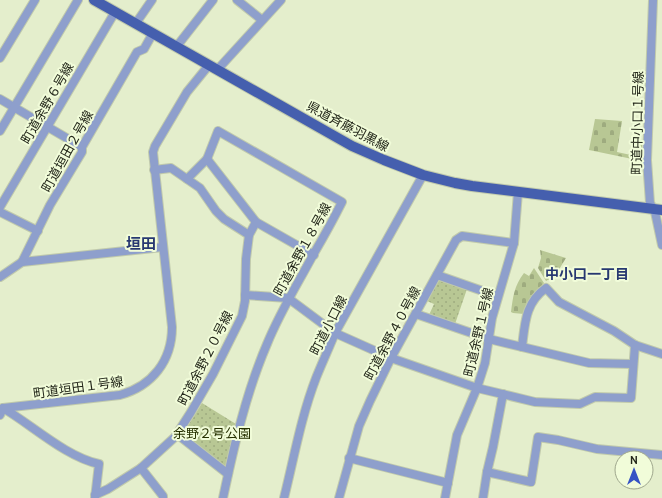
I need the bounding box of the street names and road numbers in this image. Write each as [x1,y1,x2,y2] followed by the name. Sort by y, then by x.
[17,60,77,146] street label: 町道余野６号線
[628,71,646,175] street label: 町道中小口１号線
[304,98,392,154] street label: 県道斉藤羽黒線
[38,107,96,195] street label: 町道垣田２号線
[270,200,334,298] street label: 町道余野１８号線
[361,283,423,383] street label: 町道余野４０号線
[460,286,496,378] street label: 町道余野１号線
[306,292,350,358] street label: 町道小口線
[174,308,236,408] street label: 町道余野２０号線
[32,373,124,401] street label: 町道垣田１号線

